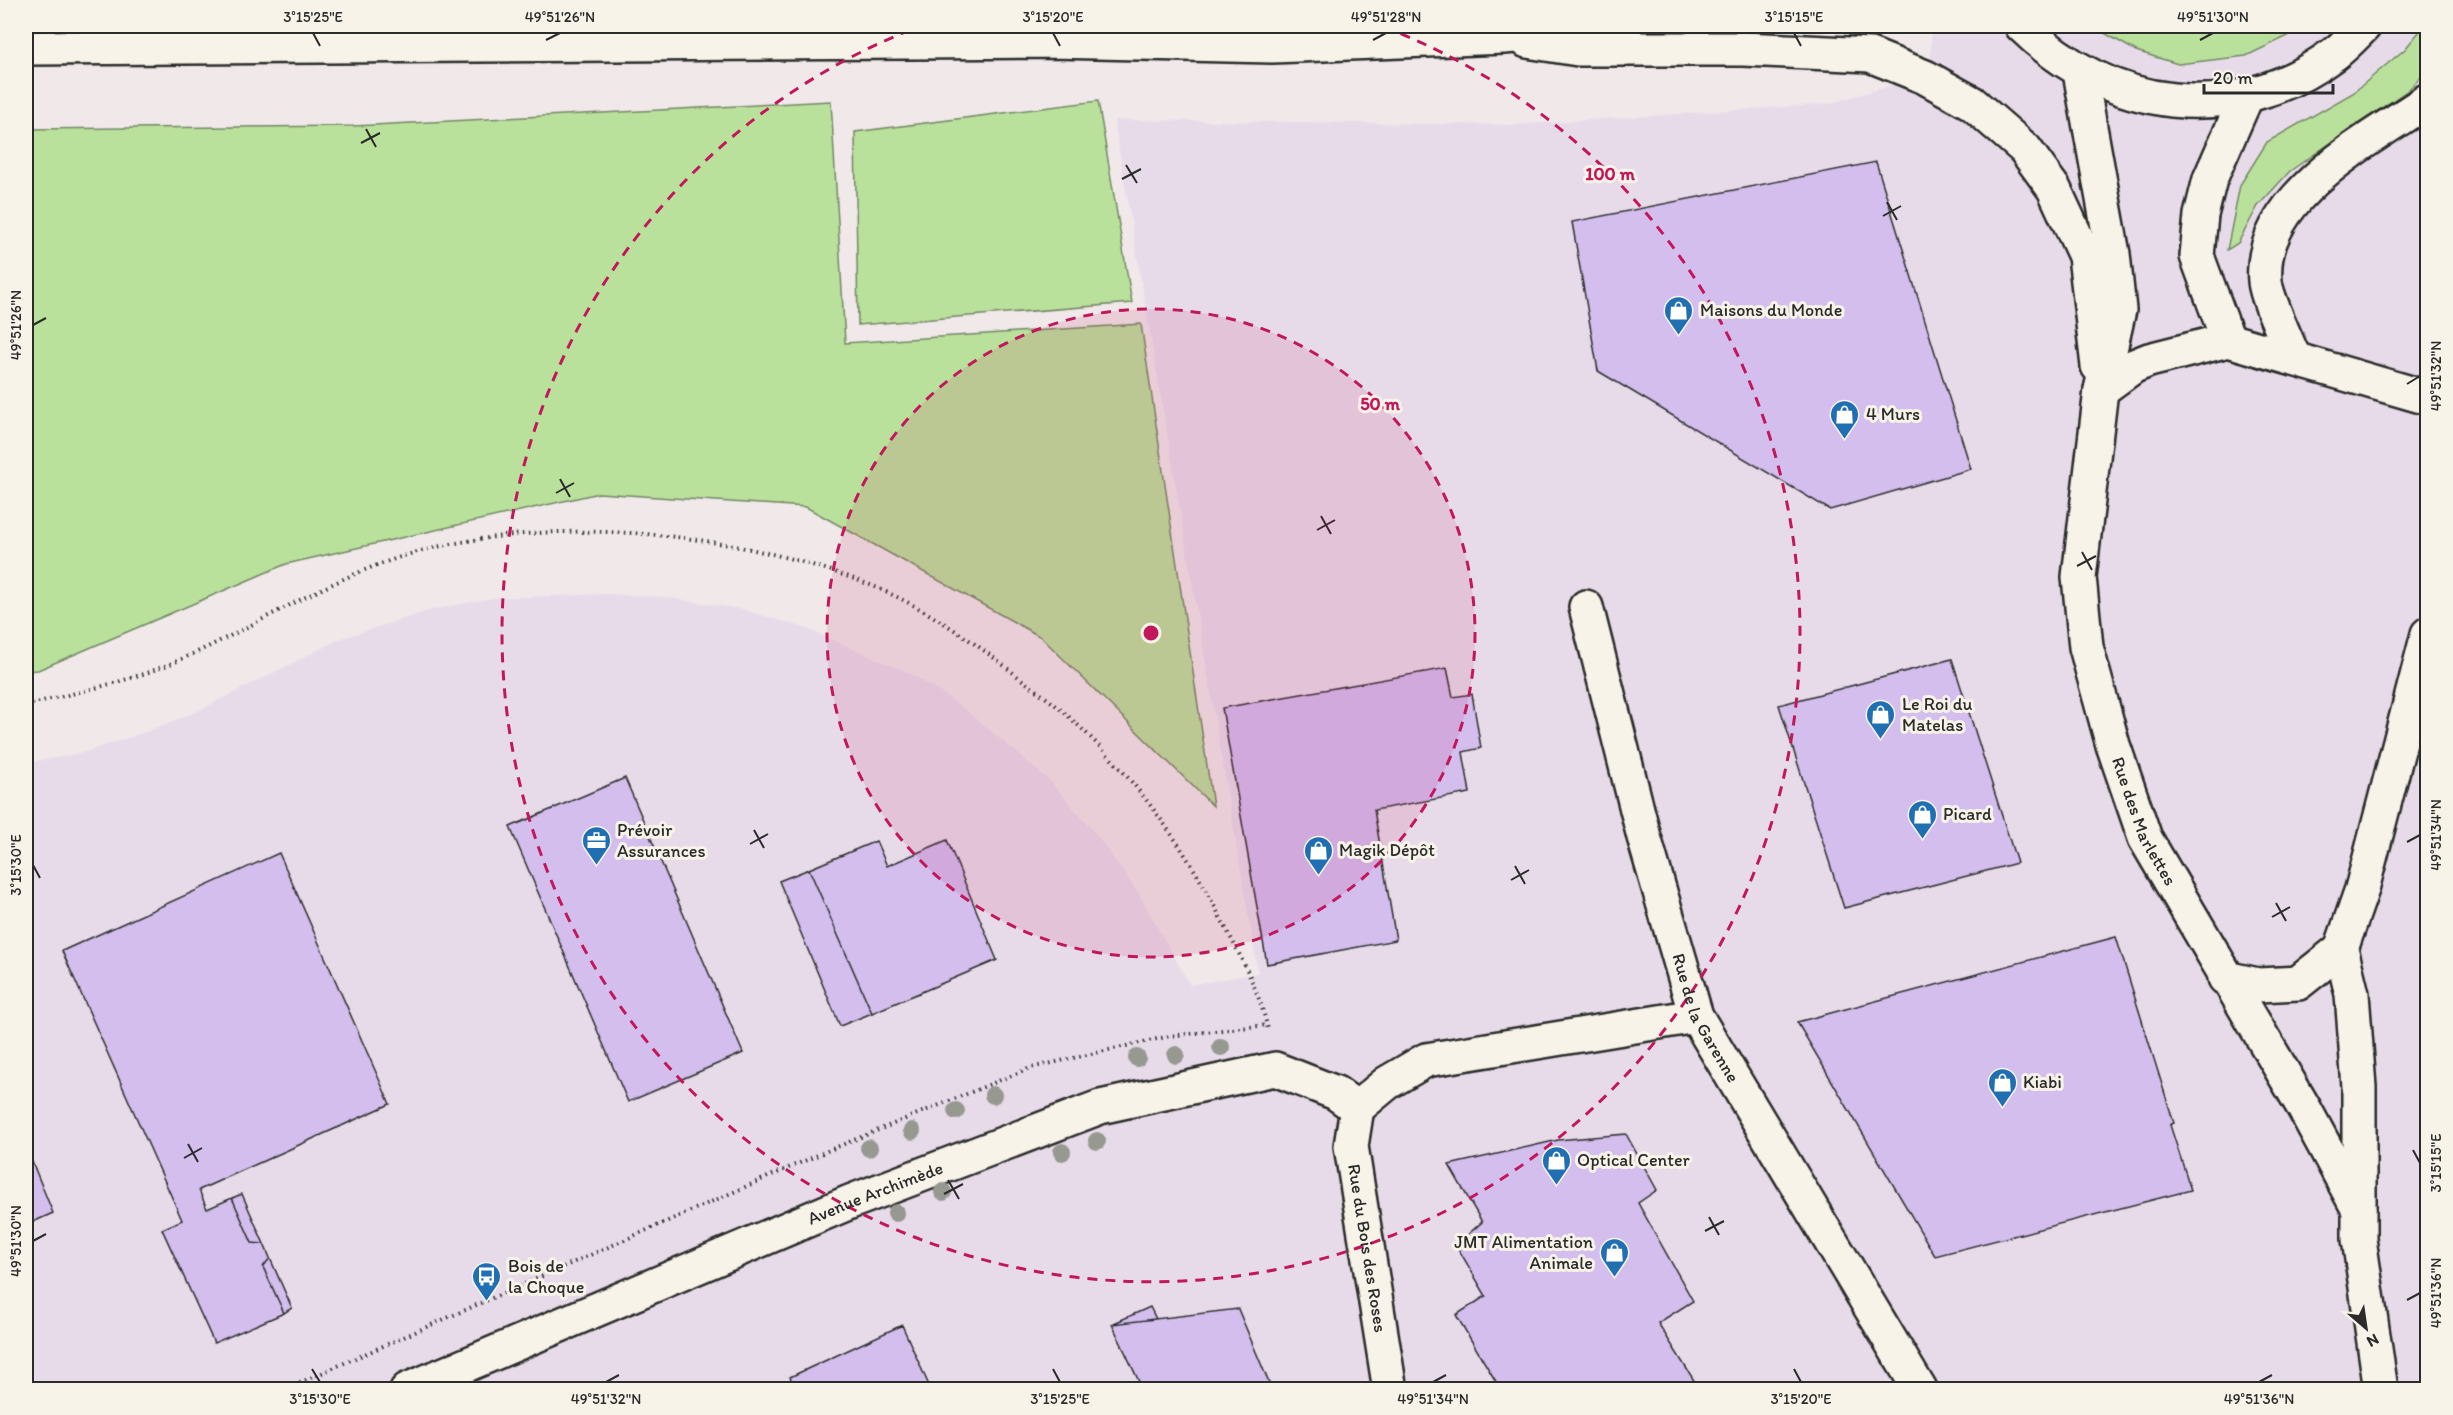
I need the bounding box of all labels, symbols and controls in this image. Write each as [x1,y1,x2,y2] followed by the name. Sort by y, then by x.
[283,8,343,26] text: 3°15'25"E
[525,8,595,26] text: 49°51'26"N
[1022,8,1084,26] text: 3°15'20"E
[1351,8,1421,26] text: 49°51'28"N
[1765,8,1823,26] text: 3°15'15"E
[2177,8,2249,26] text: 49°51'30"N
[2204,57,2333,95] scale bar
[2213,67,2253,89] text: 20 m
[1585,163,1636,185] text: 100 m
[7,290,25,360] text: 49°51'26"N
[1663,294,1695,336] shop icon: Maisons du Monde
[1700,299,1842,321] place label: Maisons du Monde
[2427,341,2445,411] text: 49°51'32"N
[1360,393,1401,415] text: 50 m
[1829,398,1861,440] shop icon: 4 Murs
[1866,403,1920,425] place label: 4 Murs
[1141,623,1161,643] centre of rings
[1902,693,1973,736] place label: Le Roi du Matelas
[1865,698,1897,740] shop icon: Le Roi du Matelas
[2107,754,2181,889] street label: Rue des Marlettes
[1906,798,1938,840] shop icon: Picard
[2427,799,2445,871] text: 49°51'34"N
[1943,803,1992,825] place label: Picard
[617,819,706,862] place label: Prévoir Assurances
[580,824,612,866] office icon: Prévoir Assurances
[7,834,25,896] text: 3°15'30"E
[1302,834,1334,876] shop icon: Magik Dépôt
[1339,839,1435,861] place label: Magik Dépôt
[1667,951,1744,1086] street label: Rue de la Garenne
[1986,1066,2018,1108] shop icon: Kiabi
[2023,1071,2062,1093] place label: Kiabi
[2427,1134,2445,1192] text: 3°15'15"E
[1540,1144,1572,1186] shop icon: Optical Center
[1577,1149,1691,1171] place label: Optical Center
[804,1157,946,1230] street label: Avenue Archimède
[1343,1162,1392,1334] street label: Rue du Bois des Roses
[7,1205,25,1277] text: 49°51'30"N
[1454,1231,1593,1274] place label: JMT Alimentation Animale
[1598,1236,1630,1278] shop icon: JMT Alimentation Animale
[508,1255,584,1298] place label: Bois de la Choque
[2427,1258,2445,1328] text: 49°51'36"N
[471,1260,503,1302] bus stop icon: Bois de la Choque
[2336,1298,2396,1358] north arrow
[2364,1330,2382,1352] text: N
[289,1390,351,1408] text: 3°15'30"E
[571,1390,641,1408] text: 49°51'32"N
[1030,1390,1090,1408] text: 3°15'25"E
[1397,1390,1469,1408] text: 49°51'34"N
[1770,1390,1832,1408] text: 3°15'20"E
[2224,1390,2294,1408] text: 49°51'36"N

